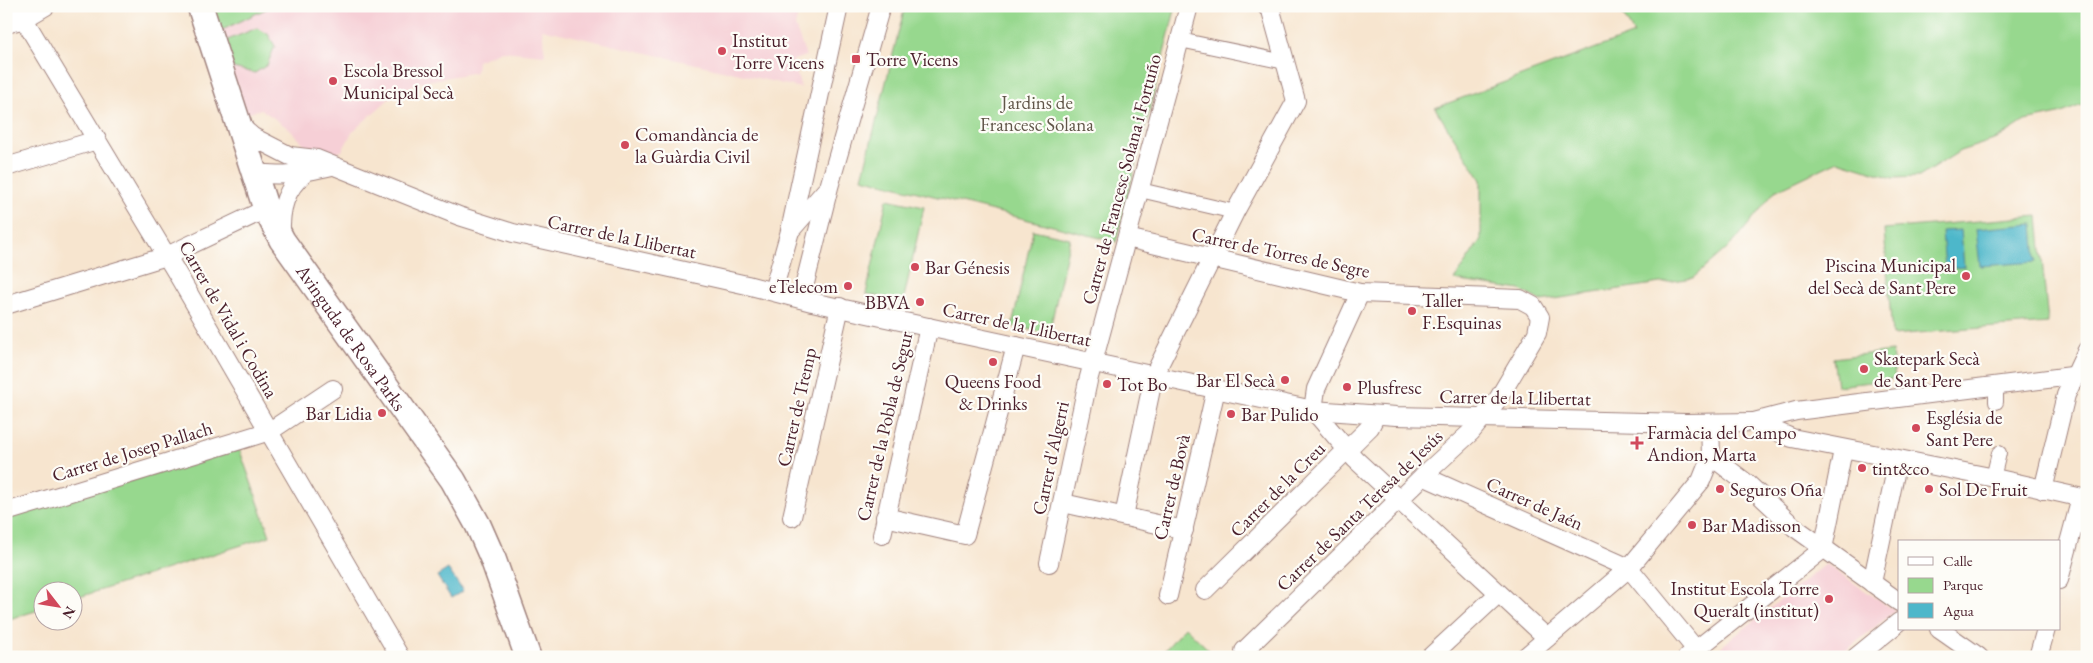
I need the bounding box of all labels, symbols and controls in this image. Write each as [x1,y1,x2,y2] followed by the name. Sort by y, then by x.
[732,28,824,75] place label: Institut Torre Vicens
[716,45,728,57] marker: Institut Torre Vicens
[866,47,958,72] place label: Torre Vicens
[1076,51,1167,307] street label: Carrer de Francesc Solana i Fortuño
[850,53,862,65] marker: Torre Vicens
[343,58,454,105] place label: Escola Bressol Municipal Secà
[327,75,339,87] marker: Escola Bressol Municipal Secà
[980,90,1094,137] park label: Jardins de Francesc Solana
[635,122,758,169] place label: Comandància de la Guàrdia Civil
[619,139,631,151] marker: Comandància de la Guàrdia Civil
[545,209,699,264] street label: Carrer de la Llibertat
[1190,221,1372,284] street label: Carrer de Torres de Segre
[173,236,284,403] street label: Carrer de Vidal i Codina
[1808,253,1956,300] place label: Piscina Municipal del Secà de Sant Pere
[925,255,1010,280] place label: Bar Génesis
[290,259,412,416] street label: Avinguda de Rosa Parks
[909,261,921,273] marker: Bar Génesis
[1960,270,1972,282] marker: Piscina Municipal del Secà de Sant Pere
[769,274,838,299] place label: eTelecom
[842,280,854,292] marker: eTelecom
[1422,288,1501,335] place label: Taller F.Esquinas
[865,290,911,315] place label: BBVA
[914,296,926,308] marker: BBVA
[940,297,1094,352] street label: Carrer de la Llibertat
[1406,305,1418,317] marker: Taller F.Esquinas
[850,328,919,524] street label: Carrer de la Pobla de Segur
[771,345,822,469] street label: Carrer de Tremp
[1874,346,1980,393] place label: Skatepark Secà de Sant Pere
[987,356,999,368] marker: Queens Food & Drinks
[1858,363,1870,375] marker: Skatepark Secà de Sant Pere
[1196,368,1275,393] place label: Bar El Secà
[945,369,1042,416] place label: Queens Food & Drinks
[1117,372,1167,397] place label: Tot Bo
[1279,374,1291,386] marker: Bar El Secà
[1357,375,1422,400] place label: Plusfresc
[1101,378,1113,390] marker: Tot Bo
[1341,381,1353,393] marker: Plusfresc
[1439,384,1591,411] street label: Carrer de la Llibertat
[1026,399,1075,517] street label: Carrer d'Algerri
[306,401,372,426] place label: Bar Lidia
[1241,402,1319,427] place label: Bar Pulido
[1926,405,2002,452] place label: Església de Sant Pere
[376,407,388,419] marker: Bar Lidia
[1225,408,1237,420] marker: Bar Pulido
[49,415,216,488] street label: Carrer de Josep Pallach
[1646,420,1797,467] place label: Farmàcia del Campo Andion, Marta
[1910,422,1922,434] marker: Església de Sant Pere
[1271,424,1448,597] street label: Carrer de Santa Teresa de Jesús
[1147,431,1196,543] street label: Carrer de Bovà
[1224,436,1331,543] street label: Carrer de la Creu
[1631,437,1643,449] marker: Farmàcia del Campo Andion, Marta
[1872,456,1929,481] place label: tint&co
[1856,462,1868,474] marker: tint&co
[1482,471,1587,536] street label: Carrer de Jaén
[1730,477,1823,502] place label: Seguros Oña
[1939,477,2028,502] place label: Sol De Fruit
[1714,483,1726,495] marker: Seguros Oña
[1923,483,1935,495] marker: Sol De Fruit
[1702,513,1801,538] place label: Bar Madisson
[1686,519,1698,531] marker: Bar Madisson
[1898,540,2060,630] legend
[1943,551,1973,570] text: Calle
[1943,575,1983,594] text: Parque
[1670,576,1819,623] place label: Institut Escola Torre Queralt (institut)
[32,580,82,630] north arrow
[1823,593,1835,605] marker: Institut Escola Torre Queralt (institut)
[1942,601,1974,620] text: Agua
[58,603,80,623] text: N

